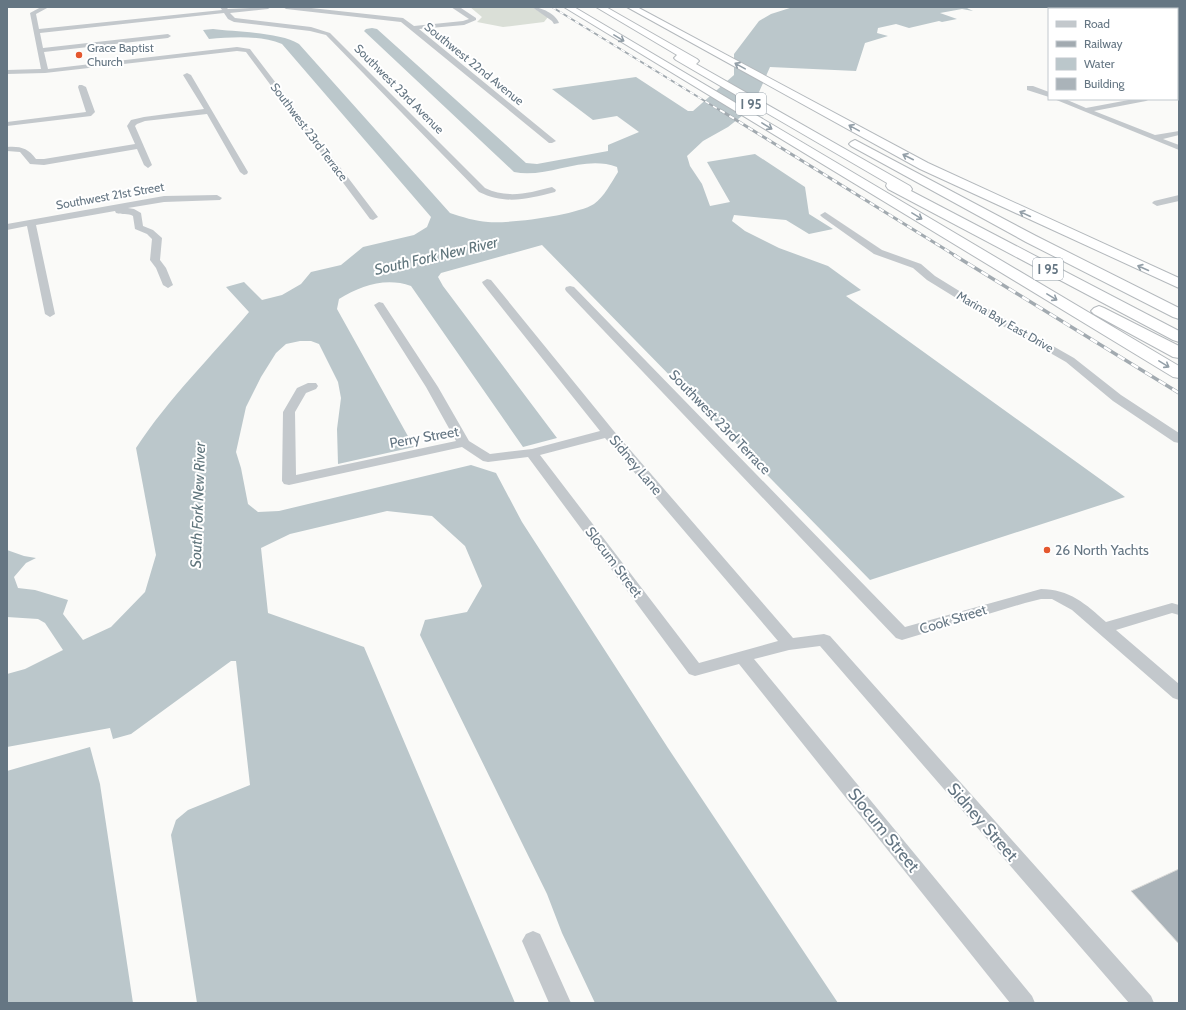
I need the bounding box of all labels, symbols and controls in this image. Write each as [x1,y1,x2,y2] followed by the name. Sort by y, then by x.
[1048,8,1178,100] legend
[1084,16,1110,31] text: Road
[422,19,527,108] street label: Southwest 22nd Avenue
[613,34,625,42] one-way arrow
[1084,36,1122,51] text: Railway
[87,40,154,69] place label: Grace Baptist Church
[351,41,447,137] street label: Southwest 23rd Avenue
[74,50,84,60] marker: Grace Baptist Church
[1084,56,1115,71] text: Water
[734,62,746,69] one-way arrow
[1084,76,1126,91] text: Building
[268,80,351,184] street label: Southwest 23rd Terrace
[736,93,766,115] road number: I 95
[761,122,772,130] one-way arrow
[848,124,860,131] one-way arrow
[902,153,914,161] one-way arrow
[55,179,165,212] street label: Southwest 21st Street
[1020,210,1032,217] one-way arrow
[911,213,923,221] one-way arrow
[373,233,501,279] water label: South Fork New River
[1033,258,1063,280] road number: I 95
[1138,264,1150,271] one-way arrow
[954,288,1056,355] street label: Marina Bay East Drive
[1046,294,1058,302] one-way arrow
[1158,361,1170,369] one-way arrow
[665,366,775,478] street label: Southwest 23rd Terrace
[388,422,460,452] street label: Perry Street
[606,431,666,499] street label: Sidney Lane
[187,440,209,568] water label: South Fork New River
[581,523,647,601] street label: Slocum Street
[1055,541,1149,559] place label: 26 North Yachts
[1042,545,1052,555] marker: 26 North Yachts
[917,600,989,638] street label: Cook Street
[944,779,1023,865] street label: Sidney Street
[844,784,924,876] street label: Slocum Street

